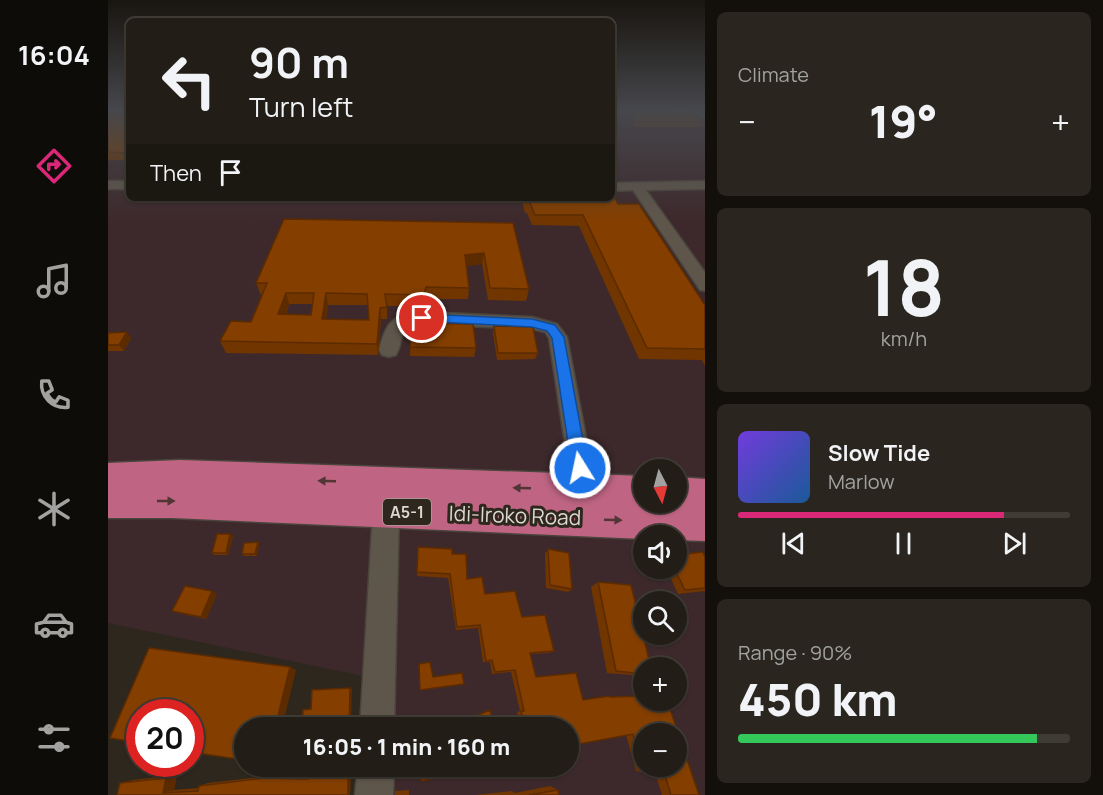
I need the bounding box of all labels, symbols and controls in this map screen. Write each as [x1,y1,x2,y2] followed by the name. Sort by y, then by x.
[249,33,349,91] text: 90 m
[18,36,90,73] text: 16:04
[150,42,228,120] icon: left
[738,61,809,88] text: Climate
[249,88,353,125] text: Turn left
[869,90,938,152] text: 19°
[738,99,756,144] text: −
[1051,99,1070,144] text: +
[33,145,75,187] icon: directions
[214,156,247,189] icon: arrive
[150,158,202,188] text: Then
[863,233,945,339] text: 18
[33,260,75,302] icon: music
[396,292,447,343] pin
[405,301,438,334] icon: arrive
[881,325,927,352] text: km/h
[33,374,75,416] icon: phone
[548,436,612,500] position arrow
[828,438,930,468] text: Slow Tide
[633,459,687,513] north arrow
[633,459,687,777] map controls
[828,468,895,495] text: Marlow
[318,477,337,486] one-way arrow
[513,483,532,493] one-way arrow
[33,488,75,530] icon: climate
[157,496,176,506] one-way arrow
[383,499,431,525] road number: A5-1
[448,499,582,531] street label: Idi-Iroko Road
[604,515,623,525] one-way arrow
[633,525,687,579] button: sound
[777,527,810,560] icon: previous
[887,527,920,560] icon: pause
[998,527,1031,560] icon: next
[633,591,687,645] button: search
[33,603,75,645] icon: car
[738,639,852,666] text: Range · 90%
[633,657,687,711] button: +
[738,668,898,730] text: 450 km
[126,699,204,777] speed limit sign: 20
[33,717,75,759] icon: filters
[633,723,687,777] button: −
[303,732,510,762] text: 16:05 · 1 min · 160 m

